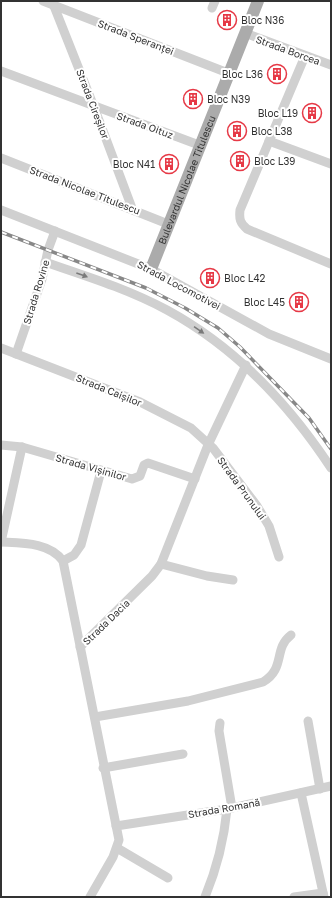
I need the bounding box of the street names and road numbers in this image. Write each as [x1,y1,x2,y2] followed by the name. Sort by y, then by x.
[96,17,176,58] street label: Strada Speranței
[254,33,322,67] street label: Strada Borcea
[73,67,112,141] street label: Strada Cireșilor
[115,109,175,141] street label: Strada Oituz
[155,114,218,246] street label: Bulevardul Nicolae Titulescu
[28,163,142,217] street label: Strada Nicolae Titulescu
[21,258,52,326] street label: Strada Rovine
[135,258,223,312] street label: Strada Locomotivei
[74,371,144,410] street label: Strada Caișilor
[54,451,128,484] street label: Strada Vișinilor
[215,454,269,522] street label: Strada Prunului
[80,597,132,647] street label: Strada Dacia
[187,796,261,820] street label: Strada Romană

